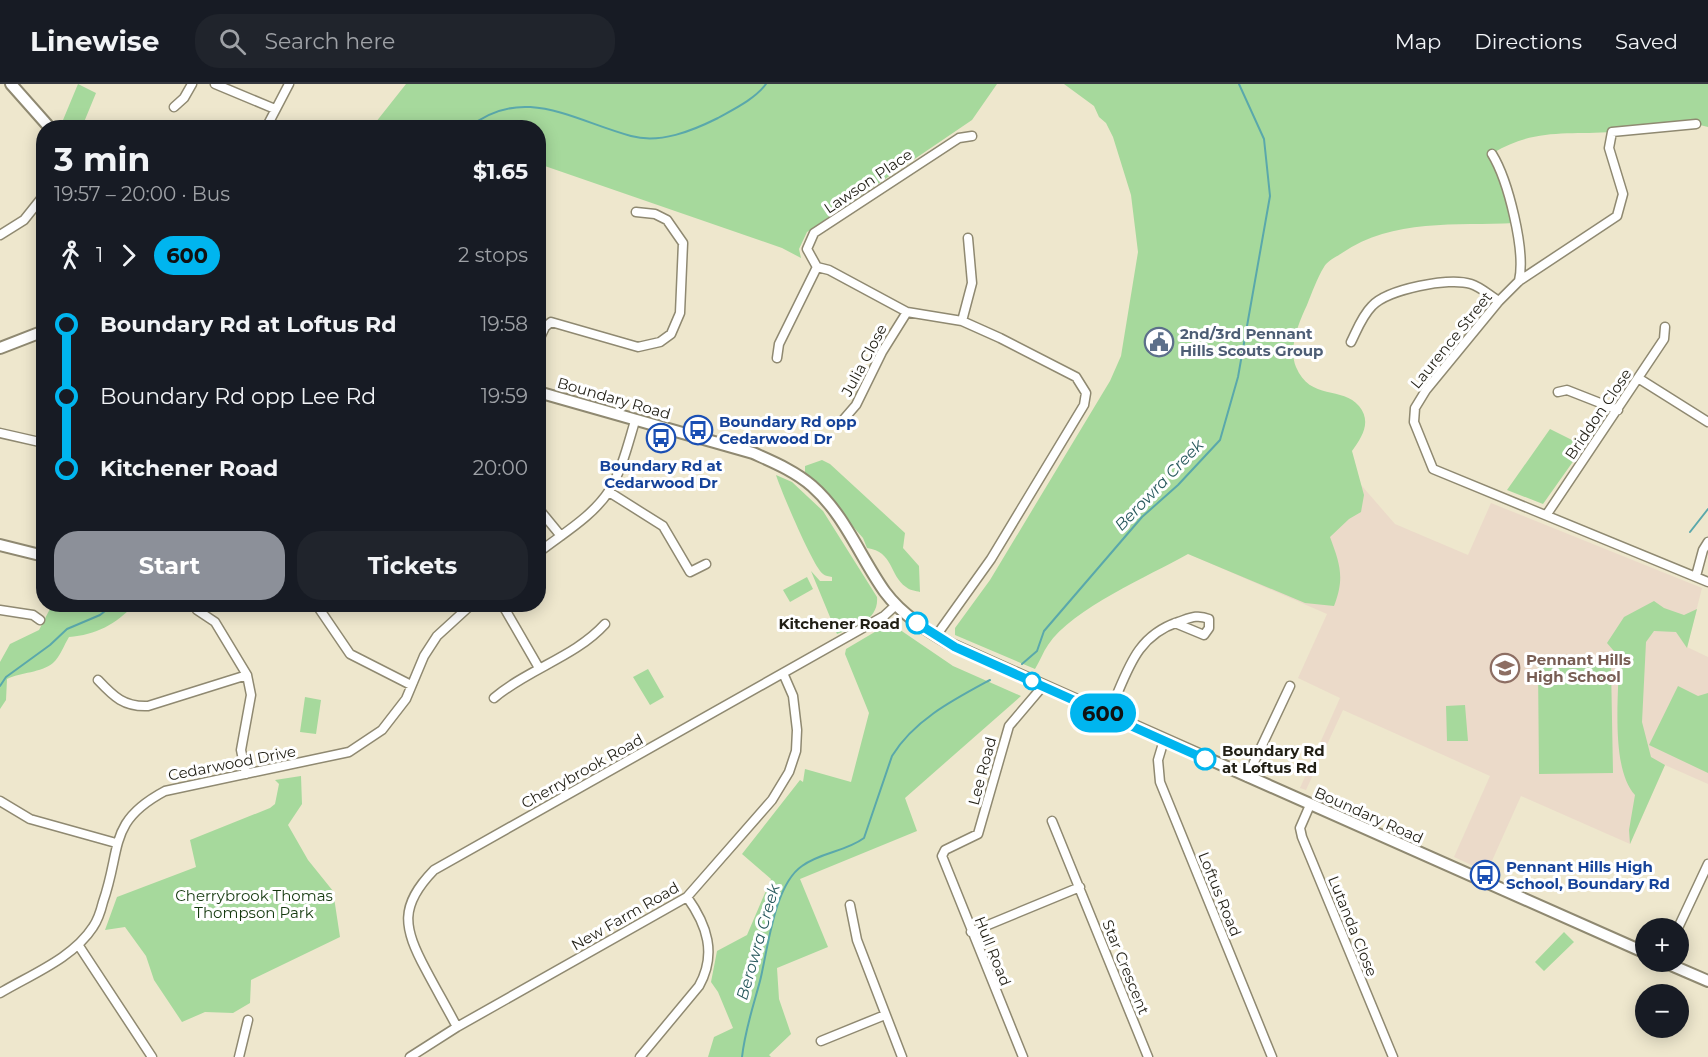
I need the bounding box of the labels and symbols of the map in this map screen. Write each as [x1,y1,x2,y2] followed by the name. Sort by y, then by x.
[820,144,916,218] street label: Lawson Place
[1406,288,1496,392] street label: Laurence Street
[837,321,891,400] street label: Julia Close
[1180,324,1323,360] place label: 2nd/3rd Pennant Hills Scouts Group
[1143,326,1175,358] public building icon: 2nd/3rd Pennant Hills Scouts Group
[1561,365,1635,463] street label: Briddon Close
[555,373,673,423] street label: Boundary Road
[719,412,857,448] place label: Boundary Rd opp Cedarwood Dr
[682,414,714,446] bus stop icon: Boundary Rd opp Cedarwood Dr
[645,422,677,454] bus stop icon: Boundary Rd at Cedarwood Dr
[1111,434,1208,535] water label: Berowra Creek
[600,456,723,492] place label: Boundary Rd at Cedarwood Dr
[906,612,928,634] marker: Kitchener Road
[778,614,900,633] place label: Kitchener Road
[1526,650,1631,686] place label: Pennant Hills High School
[1489,652,1521,684] school or university icon: Pennant Hills High School
[1023,672,1041,690] unlabelled marker
[1068,694,1138,732] line badge: 600
[518,730,646,812] street label: Cherrybrook Road
[964,735,1000,807] street label: Lee Road
[166,741,298,785] street label: Cedarwood Drive
[1222,741,1325,777] place label: Boundary Rd at Loftus Rd
[1194,748,1216,770] marker: Boundary Rd at Loftus Rd
[1312,782,1426,848] street label: Boundary Road
[1194,849,1246,939] street label: Loftus Road
[1506,857,1670,893] place label: Pennant Hills High School, Boundary Rd
[1469,859,1501,891] bus stop icon: Pennant Hills High School, Boundary Rd
[1324,873,1382,979] street label: Lutanda Close
[568,877,682,955] street label: New Farm Road
[732,880,784,1002] water label: Berowra Creek
[175,886,333,922] park label: Cherrybrook Thomas Thompson Park
[970,913,1016,989] street label: Hull Road
[1098,917,1154,1017] street label: Star Crescent

